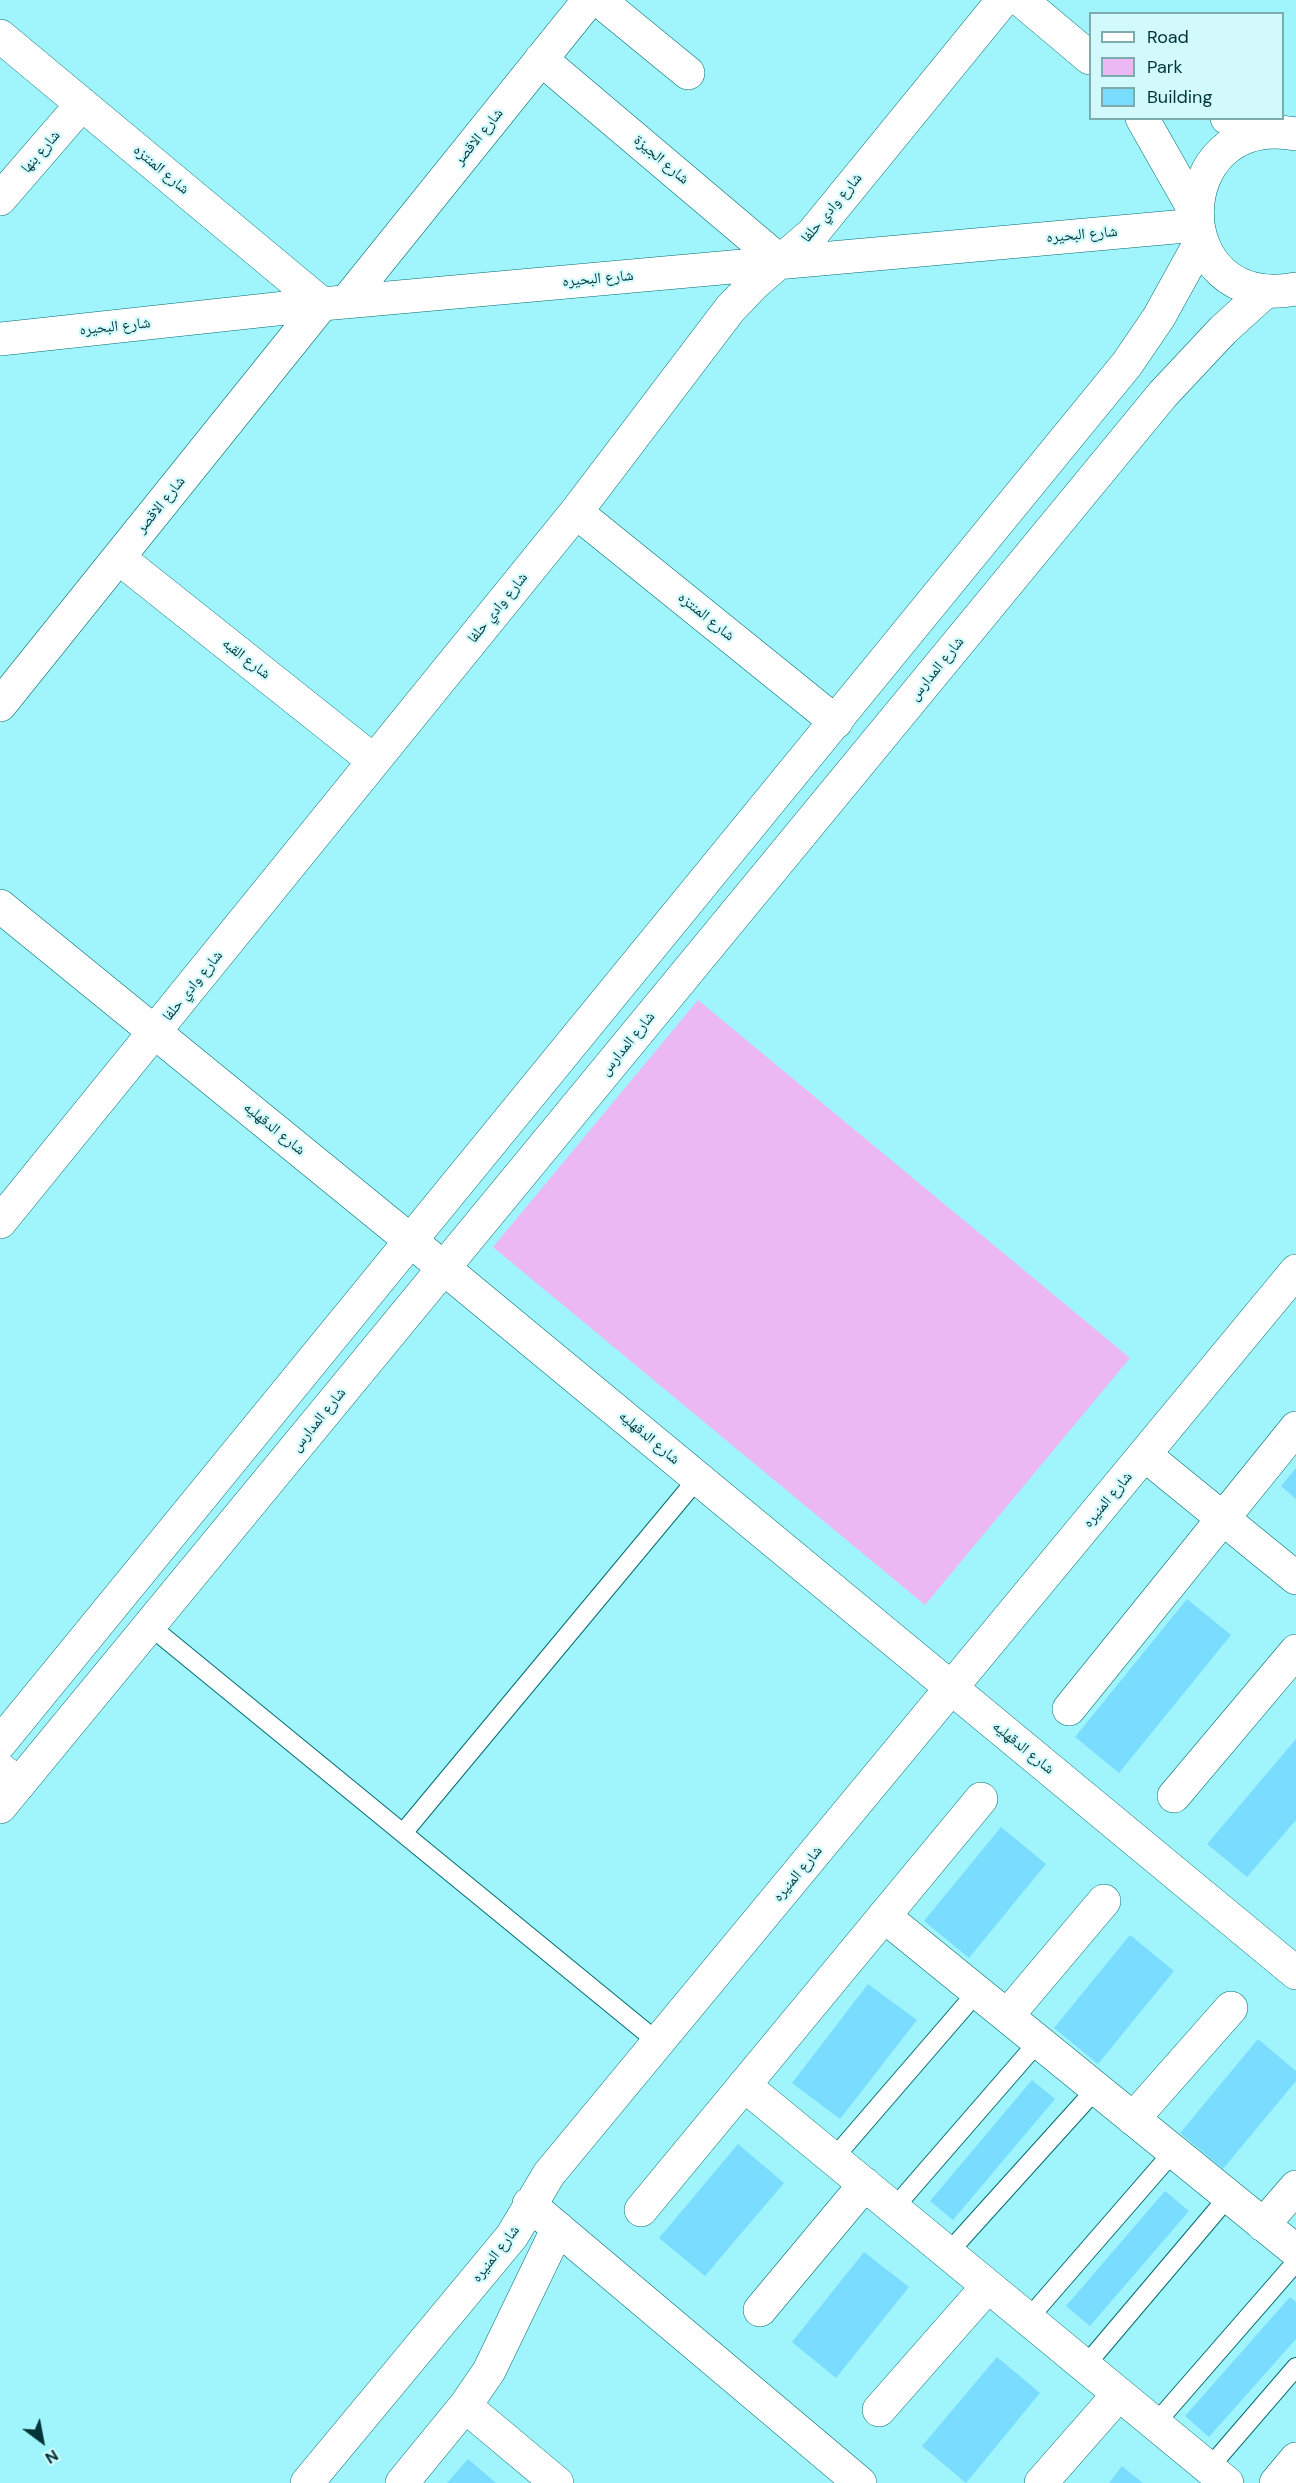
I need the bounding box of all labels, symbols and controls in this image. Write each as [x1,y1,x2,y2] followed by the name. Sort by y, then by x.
[1089,12,1284,120] legend
[1147,25,1189,49] text: Road
[1147,55,1183,79] text: Park
[1147,85,1212,109] text: Building
[451,105,507,169] street label: شارع الاقصر
[18,127,64,177] street label: شارع بنها
[630,132,692,188] street label: شارع الجيزة
[129,141,193,199] street label: شارع المنتزه
[798,170,866,246] street label: شارع وادي حلفا
[1046,223,1118,247] street label: شارع البحيره
[562,267,634,291] street label: شارع البحيره
[79,314,151,340] street label: شارع البحيره
[133,473,189,537] street label: شارع الاقصر
[464,569,532,647] street label: شارع وادي حلفا
[674,589,738,645] street label: شارع المنتزه
[906,633,968,705] street label: شارع المدارس
[218,635,274,683] street label: شارع القبه
[159,947,227,1025] street label: شارع وادي حلفا
[597,1008,659,1080] street label: شارع المدارس
[239,1099,309,1159] street label: شارع الدقهليه
[288,1384,350,1456] street label: شارع المدارس
[615,1407,683,1469] street label: شارع الدقهليه
[1079,1468,1137,1532] street label: شارع المنيره
[988,1718,1058,1778] street label: شارع الدقهليه
[769,1842,827,1906] street label: شارع المنيره
[468,2222,524,2286] street label: شارع المنيره
[12,2411,72,2471] north arrow
[41,2445,62,2469] text: N

